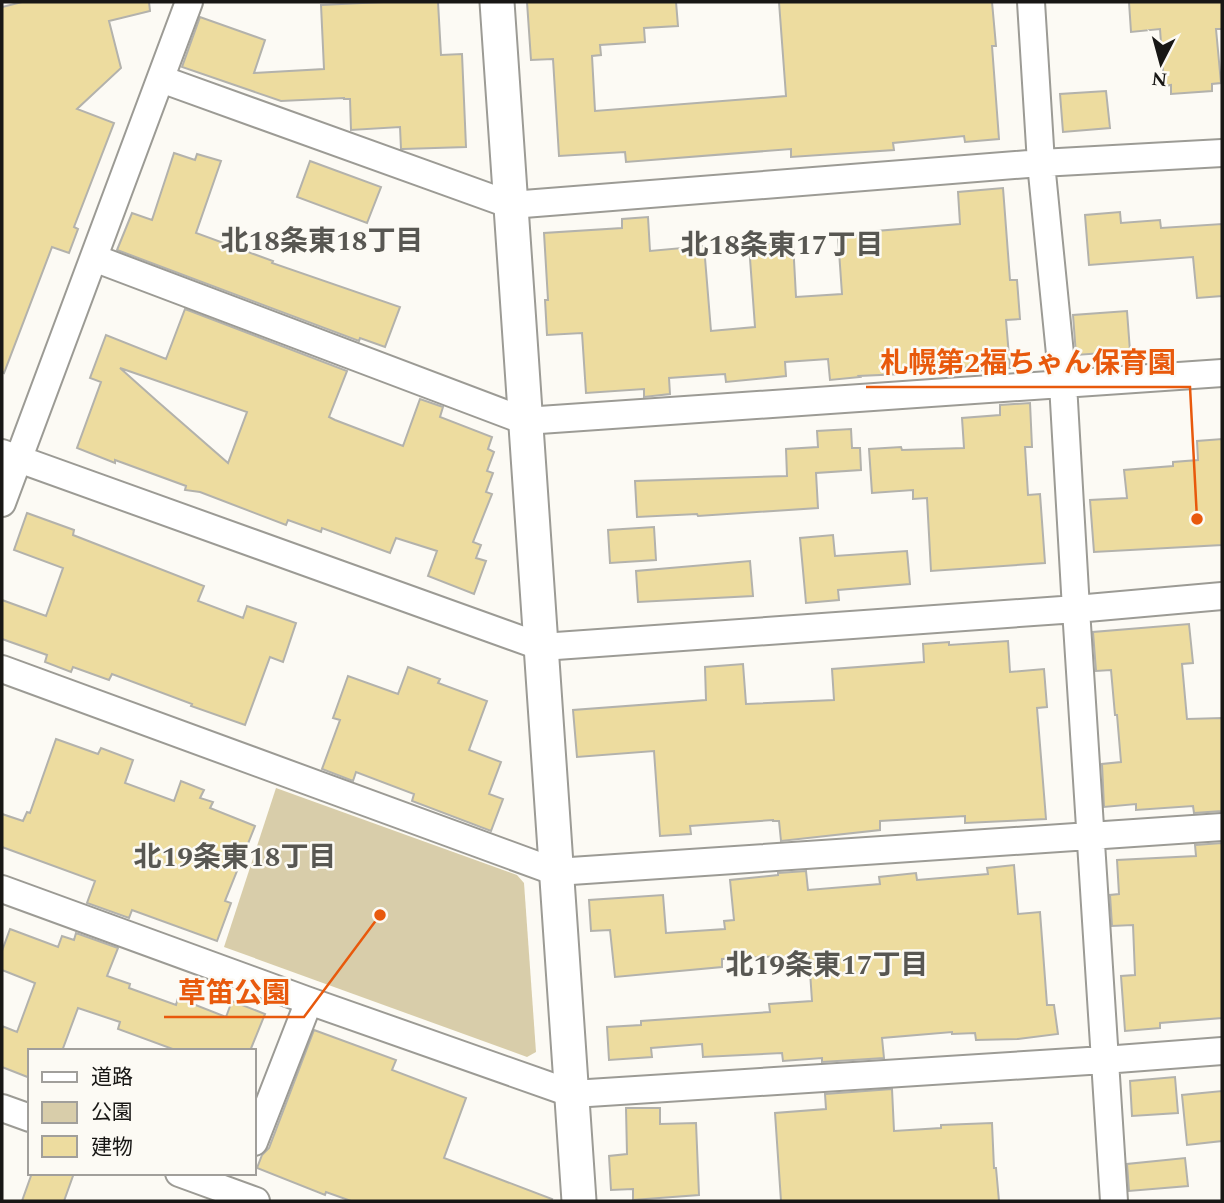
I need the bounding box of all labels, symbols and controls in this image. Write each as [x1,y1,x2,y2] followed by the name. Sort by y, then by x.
[1126,28,1196,98] north arrow
[1150,63,1169,94] text: N
[221,220,423,263] district label: 北18条東18丁目
[681,224,883,267] district label: 北18条東17丁目
[866,338,1190,387] callout: 札幌第2福ちゃん保育園
[880,342,1176,385] text: 札幌第2福ちゃん保育園
[134,836,336,879] district label: 北19条東18丁目
[726,944,928,987] district label: 北19条東17丁目
[164,968,304,1017] callout: 草笛公園
[178,972,290,1015] text: 草笛公園
[28,1049,256,1175] legend
[91,1062,133,1094] text: 道路
[91,1097,133,1129] text: 公園
[91,1132,133,1164] text: 建物

